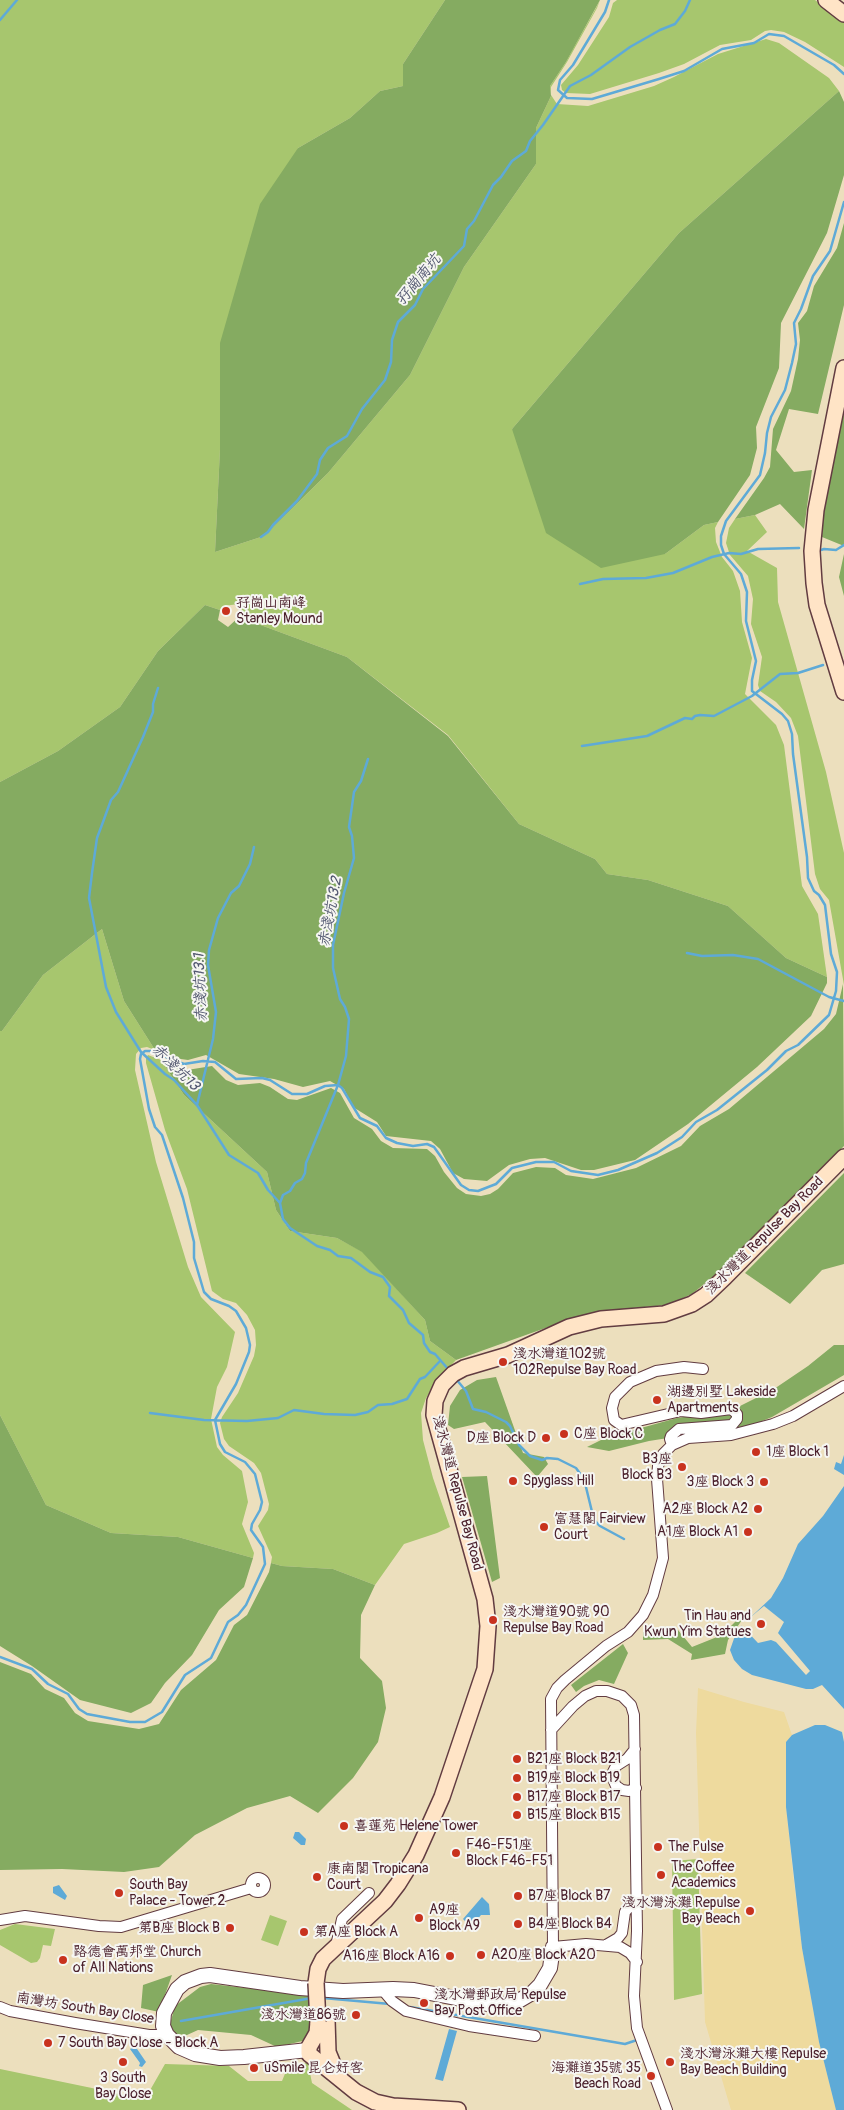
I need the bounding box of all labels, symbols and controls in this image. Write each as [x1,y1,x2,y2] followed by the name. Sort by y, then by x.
[393,251,445,309] water label: 孖崗南坑
[236,595,322,628] place label: 孖崗山南峰 Stanley Mound
[220,605,232,617] marker: 孖崗山南峰 Stanley Mound
[315,875,347,949] water label: 赤淺坑13.2
[191,954,211,1022] water label: 赤淺坑13.1
[147,1041,203,1095] water label: 赤淺坑13
[703,1174,827,1298] street label: 淺水灣道 Repulse Bay Road
[513,1346,636,1378] place label: 淺水灣道102號 102Repulse Bay Road
[497,1356,509,1368] marker: 淺水灣道102號 102Repulse Bay Road
[667,1384,776,1416] place label: 湖邊別墅 Lakeside Apartments
[651,1394,663,1406] marker: 湖邊別墅 Lakeside Apartments
[428,1414,486,1572] street label: 淺水灣道 Repulse Bay Road
[574,1426,643,1442] place label: C座 Block C
[558,1428,570,1440] marker: C座 Block C
[467,1430,536,1446] place label: D座 Block D
[540,1432,552,1444] marker: D座 Block D
[766,1444,829,1460] place label: 1座 Block 1
[750,1446,762,1458] marker: 1座 Block 1
[622,1451,672,1484] place label: B3座 Block B3
[676,1461,688,1473] marker: B3座 Block B3
[523,1473,594,1489] place label: Spyglass Hill
[687,1474,754,1490] place label: 3座 Block 3
[507,1475,519,1487] marker: Spyglass Hill
[758,1476,770,1488] marker: 3座 Block 3
[662,1501,748,1517] place label: A2座 Block A2
[752,1503,764,1515] marker: A2座 Block A2
[554,1511,646,1544] place label: 富慧閣 Fairview Court
[538,1521,550,1533] marker: 富慧閣 Fairview Court
[657,1524,738,1540] place label: A1座 Block A1
[742,1526,754,1538] marker: A1座 Block A1
[503,1604,610,1636] place label: 淺水灣道90號 90 Repulse Bay Road
[644,1608,751,1640] place label: Tin Hau and Kwun Yim Statues
[487,1614,499,1626] marker: 淺水灣道90號 90 Repulse Bay Road
[755,1618,767,1630] marker: Tin Hau and Kwun Yim Statues
[527,1751,621,1767] place label: B21座 Block B21
[511,1753,523,1765] marker: B21座 Block B21
[527,1770,620,1786] place label: B19座 Block B19
[511,1772,523,1784] marker: B19座 Block B19
[527,1789,620,1805] place label: B17座 Block B17
[511,1791,523,1803] marker: B17座 Block B17
[527,1807,621,1823] place label: B15座 Block B15
[511,1809,523,1821] marker: B15座 Block B15
[354,1818,478,1834] place label: 喜蓮苑 Helene Tower
[338,1820,350,1832] marker: 喜蓮苑 Helene Tower
[466,1837,553,1870] place label: F46-F51座 Block F46-F51
[668,1839,724,1855] place label: The Pulse
[652,1841,664,1853] marker: The Pulse
[450,1847,462,1859] marker: F46-F51座 Block F46-F51
[671,1859,736,1891] place label: The Coffee Academics
[327,1861,428,1894] place label: 康南閣 Tropicana Court
[655,1869,667,1881] marker: The Coffee Academics
[311,1871,323,1883] marker: 康南閣 Tropicana Court
[129,1877,225,1910] place label: South Bay Palace - Tower 2
[113,1887,125,1899] marker: South Bay Palace - Tower 2
[528,1888,610,1904] place label: B7座 Block B7
[512,1890,524,1902] marker: B7座 Block B7
[622,1895,740,1928] place label: 淺水灣泳灘 Repulse Bay Beach
[429,1902,480,1934] place label: A9座 Block A9
[744,1905,756,1917] marker: 淺水灣泳灘 Repulse Bay Beach
[413,1912,425,1924] marker: A9座 Block A9
[528,1916,612,1932] place label: B4座 Block B4
[512,1918,524,1930] marker: B4座 Block B4
[138,1920,220,1936] place label: 第B座 Block B
[224,1922,236,1934] marker: 第B座 Block B
[314,1924,398,1940] place label: 第A座 Block A
[298,1926,310,1938] marker: 第A座 Block A
[73,1944,201,1976] place label: 路德會萬邦堂 Church of All Nations
[491,1947,596,1963] place label: A20座 Block A20
[343,1948,440,1964] place label: A16座 Block A16
[475,1949,487,1961] marker: A20座 Block A20
[444,1950,456,1962] marker: A16座 Block A16
[57,1954,69,1966] marker: 路德會萬邦堂 Church of All Nations
[434,1987,566,2020] place label: 淺水灣郵政局 Repulse Bay Post Office
[15,1990,155,2028] street label: 南灣坊 South Bay Close
[418,1997,430,2009] marker: 淺水灣郵政局 Repulse Bay Post Office
[261,2007,346,2023] place label: 淺水灣道86號
[350,2009,362,2021] marker: 淺水灣道86號
[58,2035,218,2051] place label: 7 South Bay Close - Block A
[42,2037,54,2049] marker: 7 South Bay Close - Block A
[680,2046,826,2078] place label: 淺水灣泳灘大樓 Repulse Bay Beach Building
[117,2056,129,2068] marker: 3 South Bay Close
[664,2056,676,2068] marker: 淺水灣泳灘大樓 Repulse Bay Beach Building
[264,2060,363,2076] place label: uSmile 昆仑好客
[551,2060,641,2092] place label: 海灘道35號 35 Beach Road
[248,2062,260,2074] marker: uSmile 昆仑好客
[95,2070,151,2102] place label: 3 South Bay Close
[645,2070,657,2082] marker: 海灘道35號 35 Beach Road

